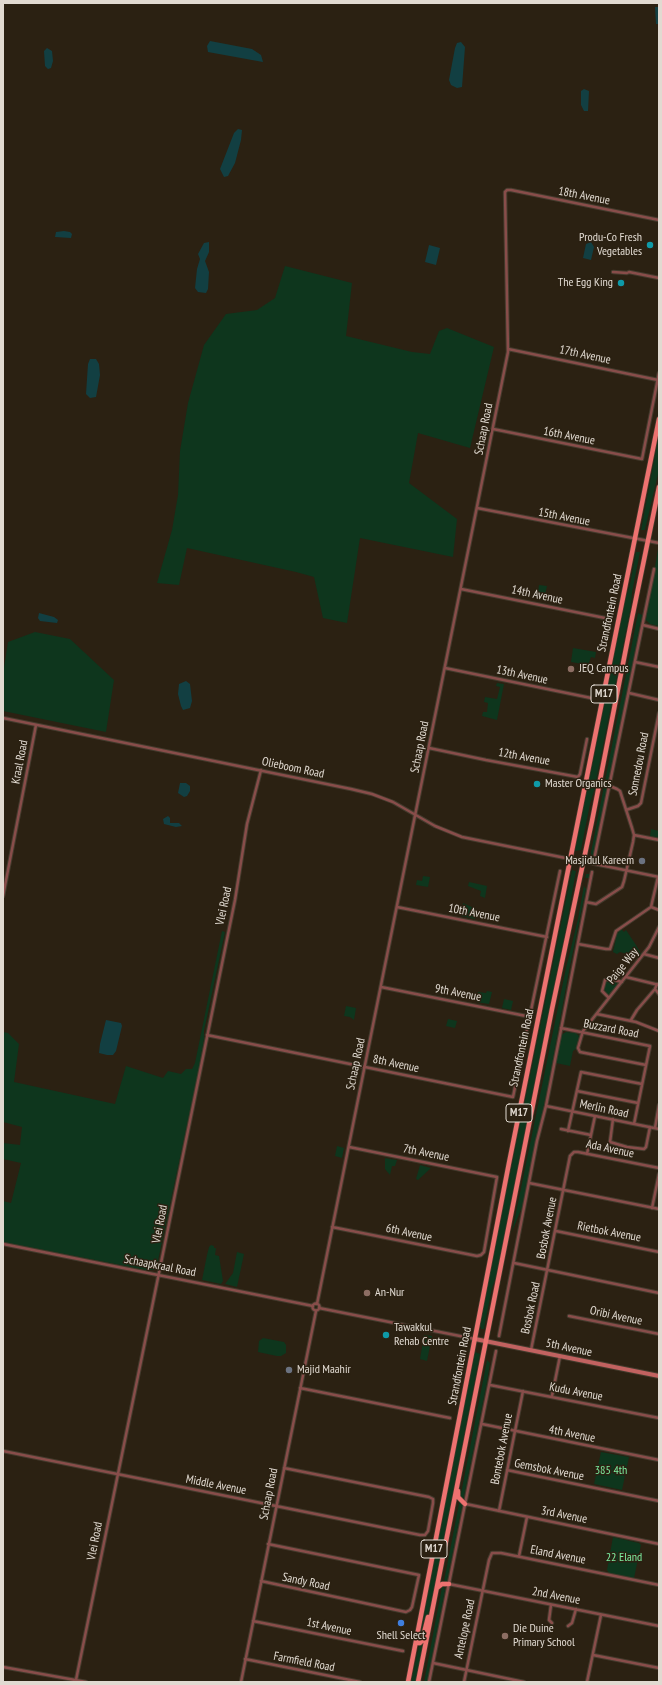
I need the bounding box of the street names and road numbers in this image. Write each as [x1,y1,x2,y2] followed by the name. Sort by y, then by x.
[557,184,611,208] street label: 18th Avenue
[558,343,612,367] street label: 17th Avenue
[472,402,496,456] street label: Schaap Road
[542,424,596,448] street label: 16th Avenue
[537,505,591,529] street label: 15th Avenue
[595,573,625,653] street label: Strandfontein Road
[510,583,564,607] street label: 14th Avenue
[495,663,549,687] street label: 13th Avenue
[591,685,617,703] road number: M17
[408,720,432,774] street label: Schaap Road
[626,731,652,797] street label: Sonnedou Road
[9,739,31,785] street label: Kraal Road
[497,745,551,769] street label: 12th Avenue
[261,754,325,782] street label: Olieboom Road
[213,885,235,927] street label: Vlei Road
[447,901,501,925] street label: 10th Avenue
[604,945,642,987] street label: Paige Way
[434,981,482,1005] street label: 9th Avenue
[507,1008,537,1088] street label: Strandfontein Road
[582,1017,640,1041] street label: Buzzard Road
[343,1037,369,1091] street label: Schaap Road
[372,1052,420,1076] street label: 8th Avenue
[578,1097,630,1121] street label: Merlin Road
[506,1104,532,1122] road number: M17
[585,1137,635,1161] street label: Ada Avenue
[402,1141,450,1165] street label: 7th Avenue
[534,1196,560,1260] street label: Bosbok Avenue
[149,1204,171,1244] street label: Vlei Road
[576,1219,642,1245] street label: Rietbok Avenue
[385,1221,433,1245] street label: 6th Avenue
[123,1252,197,1280] street label: Schaapkraal Road
[518,1281,544,1335] street label: Bosbok Road
[588,1303,644,1329] street label: Oribi Avenue
[445,1326,475,1406] street label: Strandfontein Road
[545,1336,593,1360] street label: 5th Avenue
[548,1380,604,1404] street label: Kudu Avenue
[488,1412,516,1486] street label: Bontebok Avenue
[548,1422,596,1446] street label: 4th Avenue
[513,1456,585,1484] street label: Gemsbok Avenue
[257,1467,281,1521] street label: Schaap Road
[185,1472,247,1498] street label: Middle Avenue
[540,1503,588,1527] street label: 3rd Avenue
[84,1521,106,1561] street label: Vlei Road
[421,1540,447,1558] road number: M17
[529,1543,587,1567] street label: Eland Avenue
[281,1570,331,1594] street label: Sandy Road
[531,1584,581,1608] street label: 2nd Avenue
[452,1598,478,1660] street label: Antelope Road
[305,1615,353,1639] street label: 1st Avenue
[272,1649,336,1675] street label: Farmfield Road

